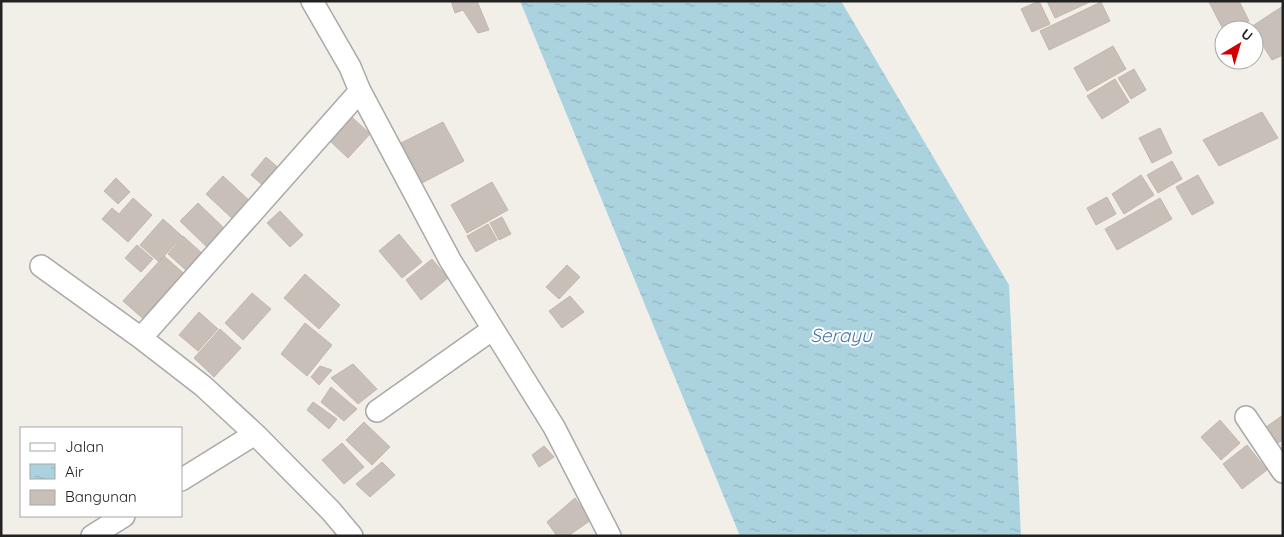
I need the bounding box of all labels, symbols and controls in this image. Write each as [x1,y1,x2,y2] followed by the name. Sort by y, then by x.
[1214,20,1264,70] north arrow
[1238,25,1256,45] text: U
[810,323,873,347] water label: Serayu
[20,427,182,517] legend
[65,437,104,456] text: Jalan
[65,462,84,481] text: Air
[65,487,137,506] text: Bangunan

